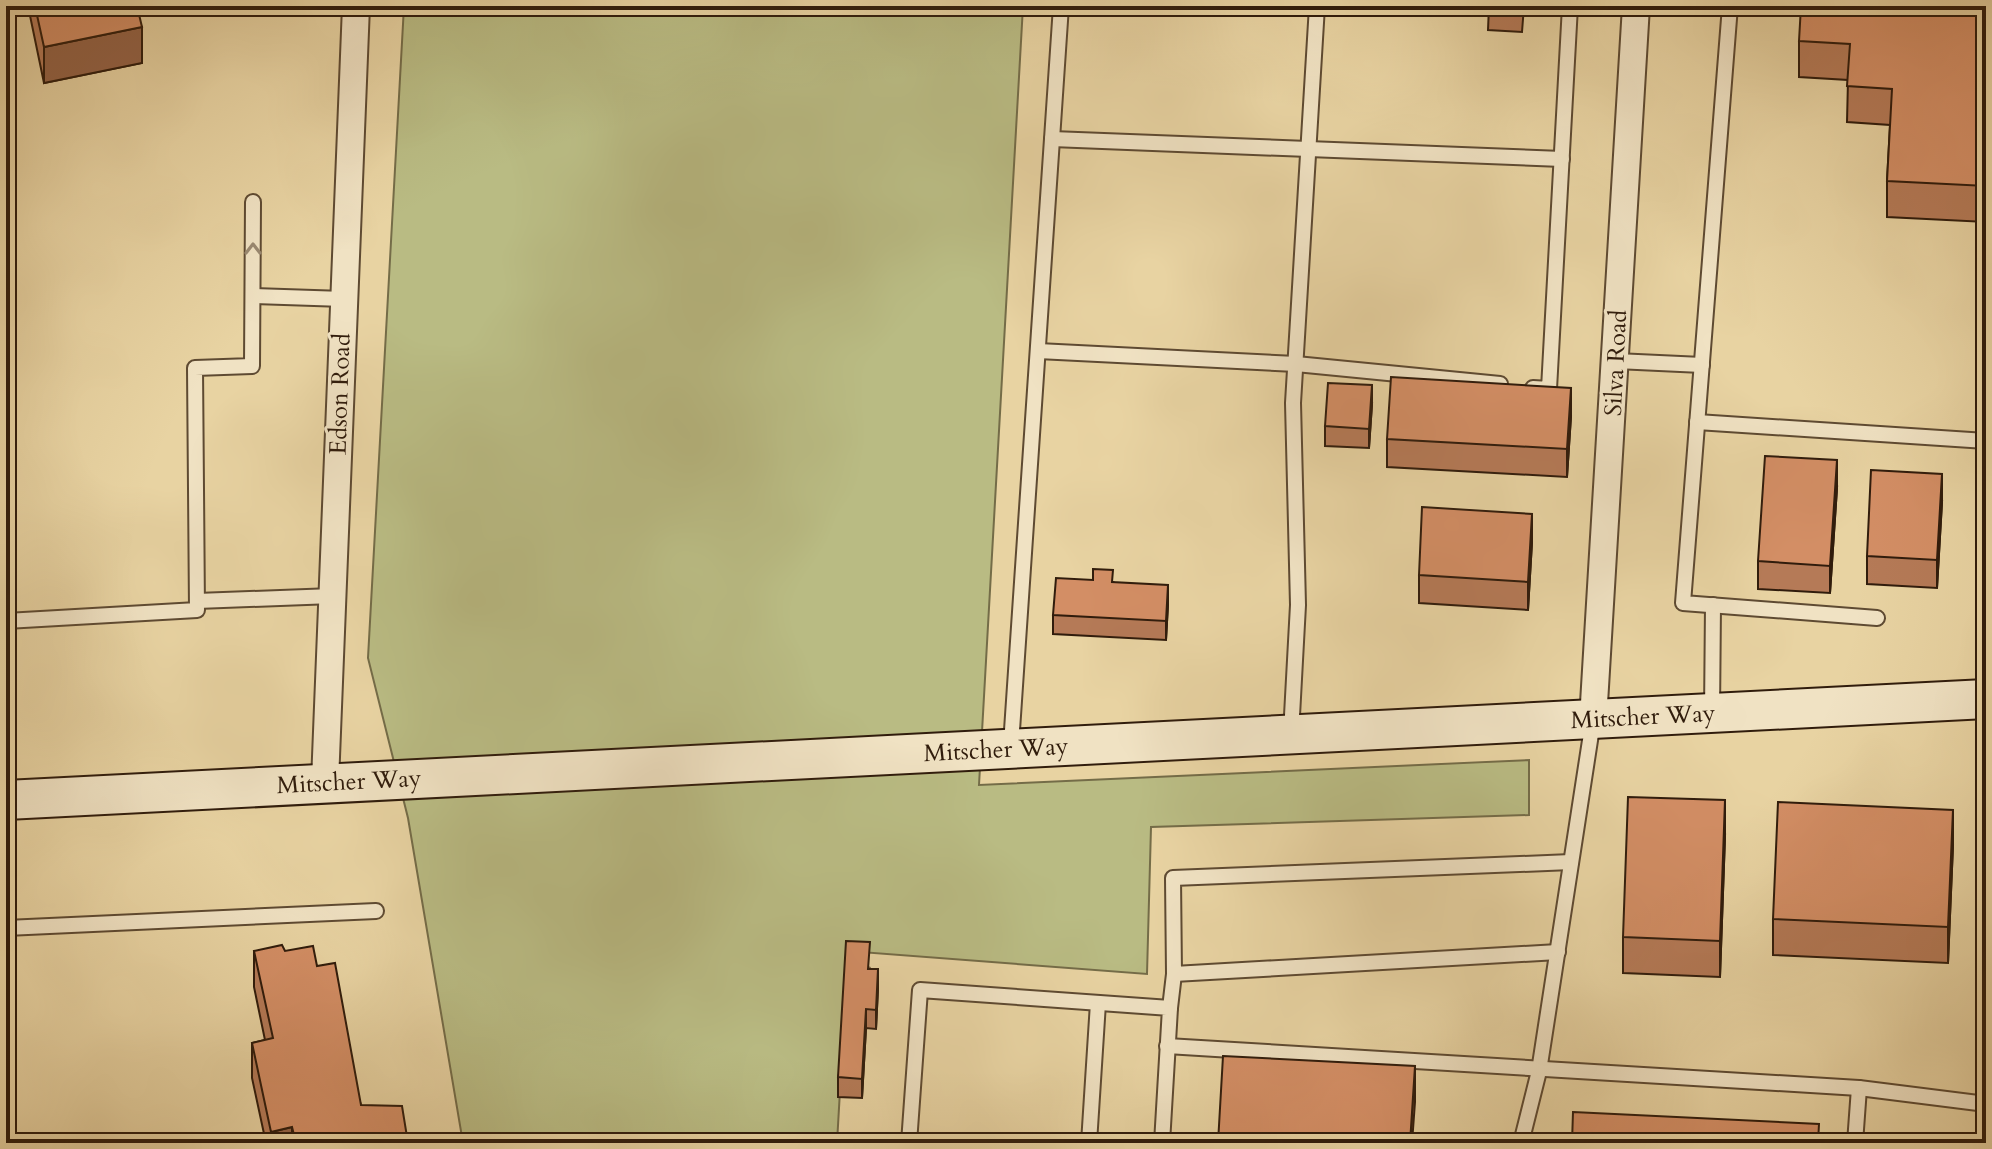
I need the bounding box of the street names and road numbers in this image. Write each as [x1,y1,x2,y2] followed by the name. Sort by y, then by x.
[1597,309,1635,417] street label: Silva Road
[321,333,359,455] street label: Edson Road
[1570,697,1716,737] street label: Mitscher Way
[923,730,1069,770] street label: Mitscher Way
[276,762,422,802] street label: Mitscher Way

